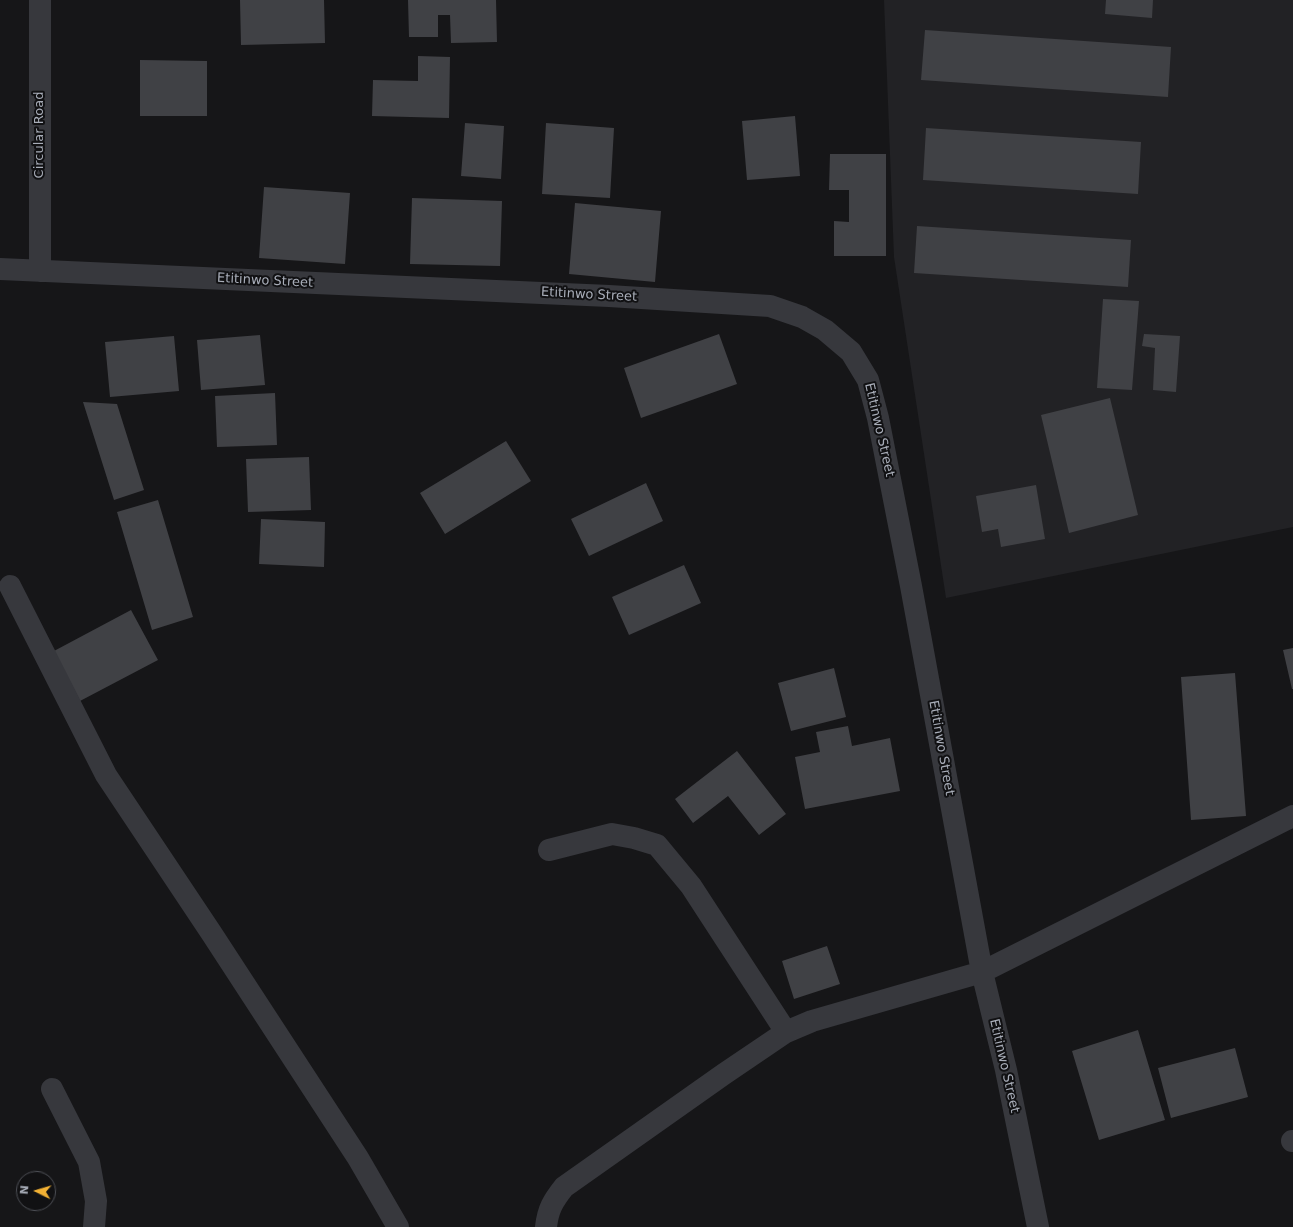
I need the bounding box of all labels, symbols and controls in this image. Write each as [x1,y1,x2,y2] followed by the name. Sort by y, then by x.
[32,92,48,178] street label: Circular Road
[217,271,313,291] street label: Etitinwo Street
[541,285,637,305] street label: Etitinwo Street
[861,381,897,479] street label: Etitinwo Street
[925,699,957,797] street label: Etitinwo Street
[986,1017,1022,1115] street label: Etitinwo Street
[16,1171,56,1211] north arrow
[18,1185,31,1195] text: N

